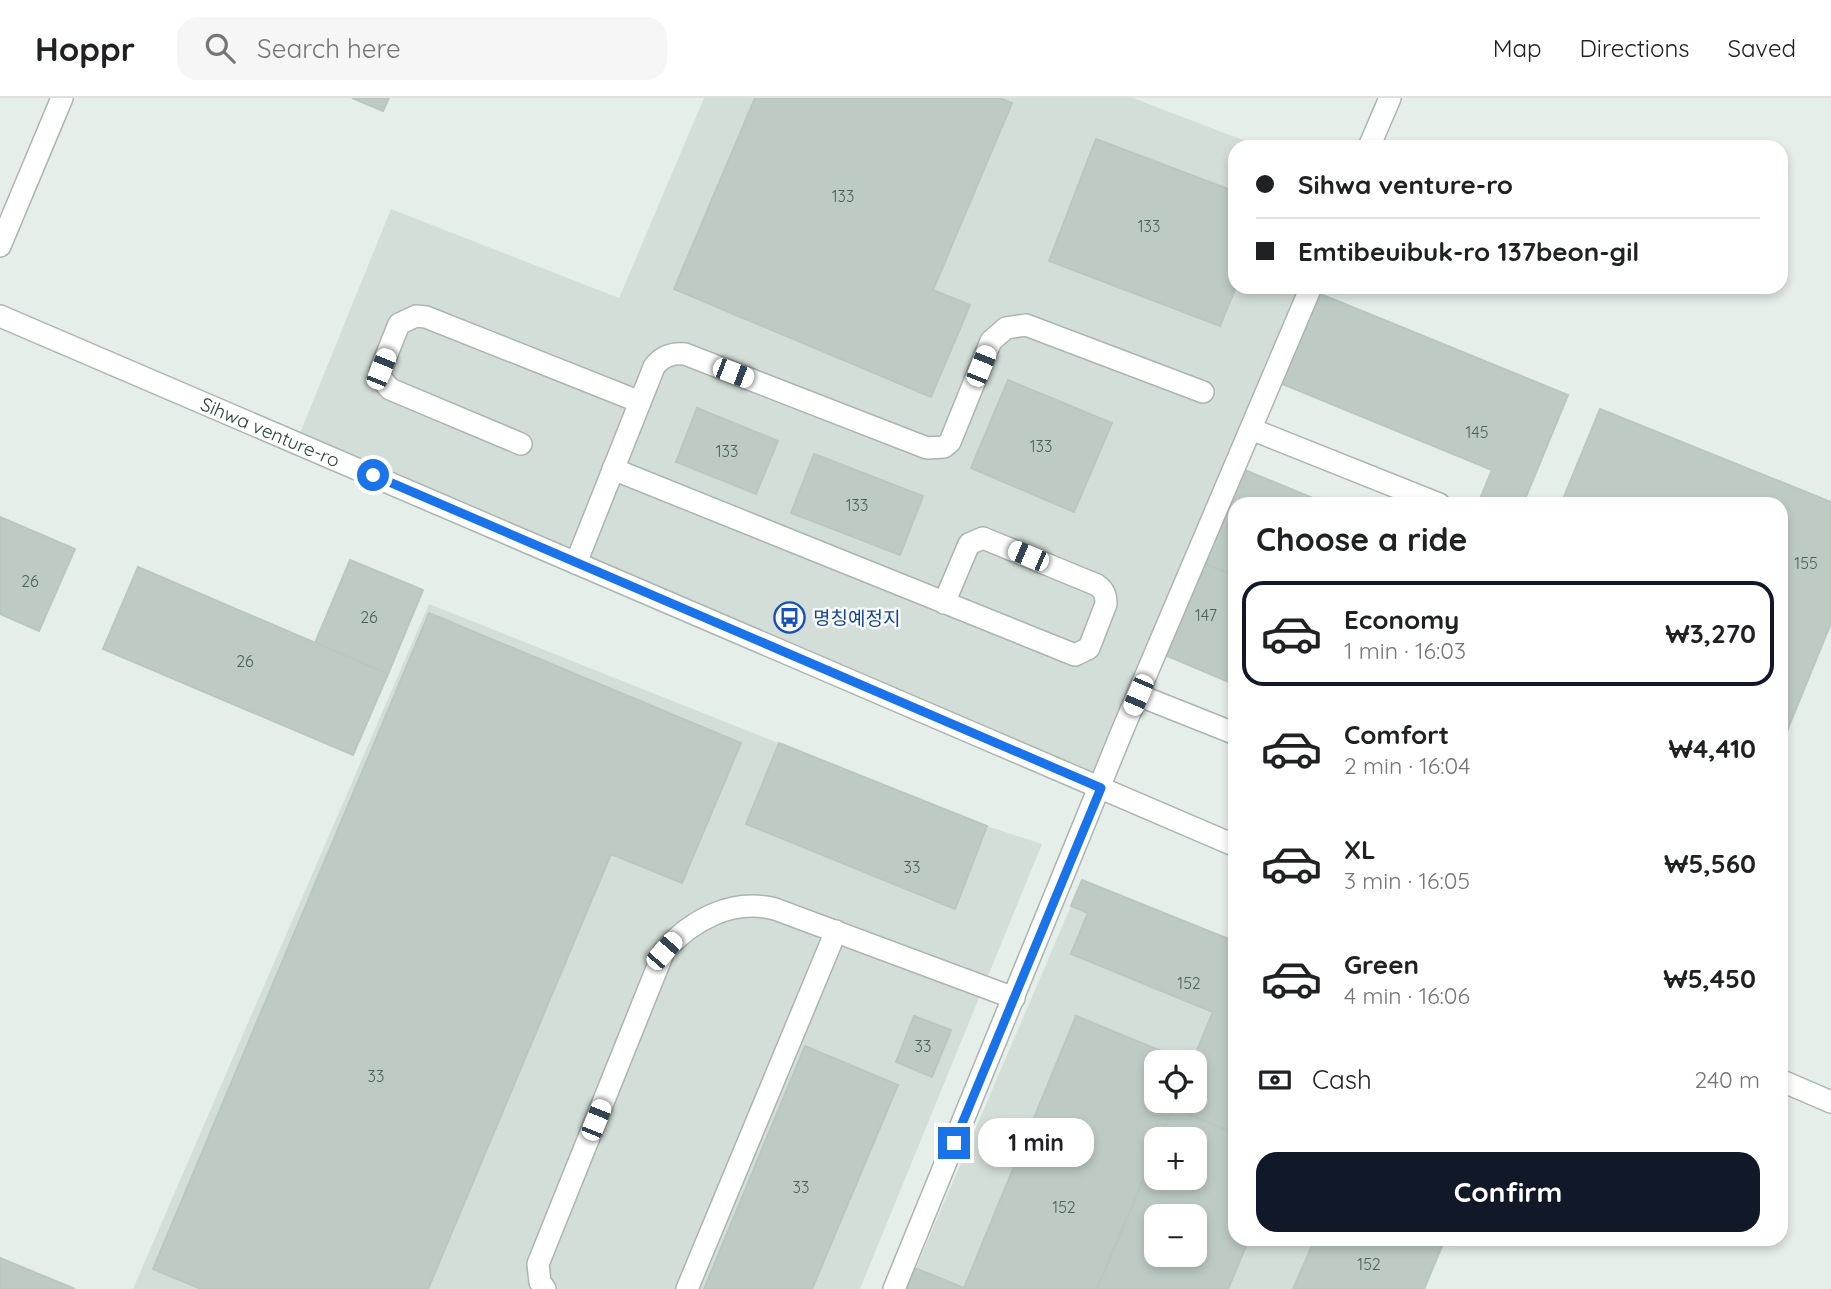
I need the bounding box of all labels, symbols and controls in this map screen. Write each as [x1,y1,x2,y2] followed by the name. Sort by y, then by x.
[177,17,667,80] search box
[35,28,135,69] text: Hoppr
[201,29,239,67] icon: search
[257,32,401,65] text: Search here
[1493,33,1542,63] text: Map
[1580,33,1690,63] text: Directions
[1728,33,1796,63] text: Saved
[1298,168,1513,201] text: Sihwa venture-ro
[832,186,854,206] house number: 133
[1138,216,1160,236] house number: 133
[1298,235,1639,268] text: Emtibeuibuk-ro 137beon-gil
[964,343,999,389] car
[364,346,399,392] car
[710,356,757,390] car
[197,391,343,472] street label: Sihwa venture-ro
[1466,422,1488,442] house number: 145
[1030,436,1052,456] house number: 133
[716,441,738,461] house number: 133
[357,459,389,491] route start
[846,495,868,515] house number: 133
[1256,519,1468,559] text: Choose a ride
[1005,538,1052,574] car
[1794,553,1818,573] house number: 155
[21,571,39,591] house number: 26
[773,601,807,635] bus stop icon: 명칭예정지
[1260,602,1323,665] icon: car
[1344,603,1459,636] text: Economy
[1195,605,1217,625] house number: 147
[813,606,900,630] place label: 명칭예정지
[360,607,378,627] house number: 26
[1665,617,1756,650] text: ₩3,270
[1344,636,1466,665] text: 1 min · 16:03
[236,651,254,671] house number: 26
[1121,672,1156,718] car
[1260,717,1323,780] icon: car
[1344,718,1449,751] text: Comfort
[1668,732,1756,765] text: ₩4,410
[1344,751,1470,780] text: 2 min · 16:04
[1260,832,1323,895] icon: car
[1344,833,1376,866] text: XL
[1664,847,1756,880] text: ₩5,560
[904,857,920,877] house number: 33
[1344,866,1470,895] text: 3 min · 16:05
[643,928,686,974] car
[1260,947,1323,1010] icon: car
[1344,948,1419,981] text: Green
[1663,962,1756,995] text: ₩5,450
[1177,973,1201,993] house number: 152
[1344,981,1470,1010] text: 4 min · 16:06
[915,1036,931,1056] house number: 33
[1144,1050,1207,1267] map controls
[1144,1050,1207,1113] button: locate
[1256,1061,1294,1099] icon: cash
[1312,1063,1372,1096] text: Cash
[1695,1065,1760,1094] text: 240 m
[368,1066,384,1086] house number: 33
[579,1097,614,1143] car
[978,1118,1094,1168] callout: 1 min
[938,1127,970,1159] route end
[1144,1127,1207,1190] button: +
[1008,1128,1064,1157] text: 1 min
[1256,1152,1760,1232] button: Confirm
[793,1177,809,1197] house number: 33
[1052,1197,1076,1217] house number: 152
[1144,1204,1207,1267] button: −
[1357,1254,1381,1274] house number: 152

